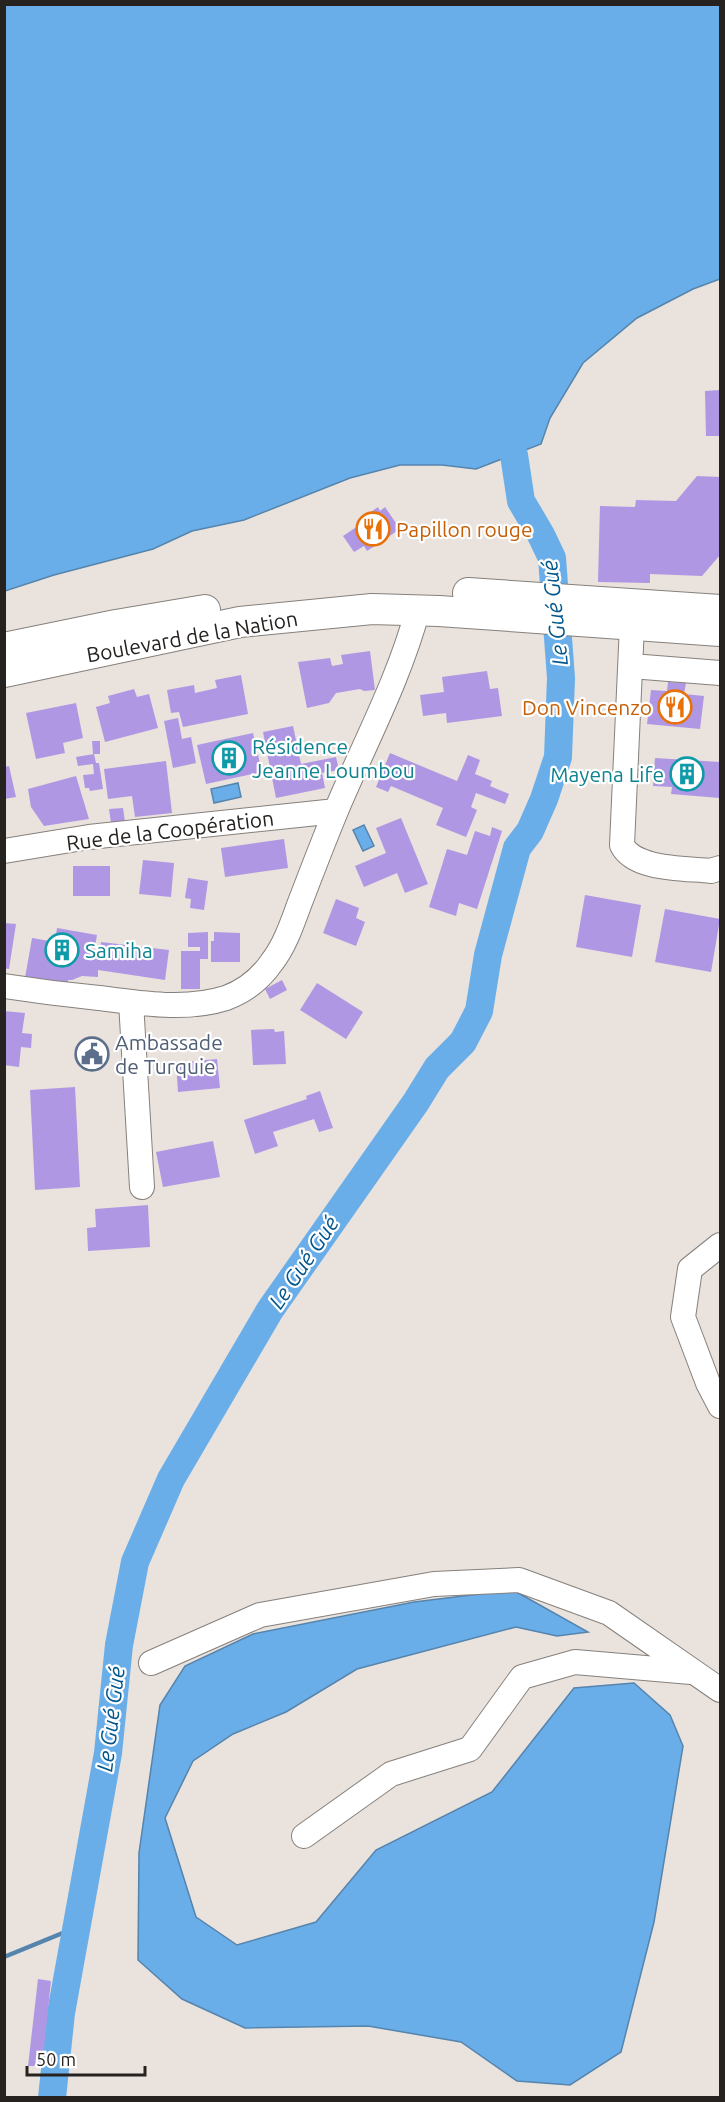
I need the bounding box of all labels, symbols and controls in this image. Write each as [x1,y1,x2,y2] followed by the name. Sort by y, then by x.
[355,511,391,547] restaurant icon: Papillon rouge
[396,517,533,541] place label: Papillon rouge
[536,559,572,667] water label: Le Gué Gué
[85,606,299,666] street label: Boulevard de la Nation
[657,689,693,725] restaurant icon: Don Vincenzo
[522,695,652,719] place label: Don Vincenzo
[252,734,415,782] place label: Résidence Jeanne Loumbou
[211,740,247,776] building icon: Résidence Jeanne Loumbou
[669,756,705,792] building icon: Mayena Life
[550,762,664,786] place label: Mayena Life
[65,805,275,855] street label: Rue de la Coopération
[44,932,80,968] building icon: Samiha
[85,938,153,962] place label: Samiha
[115,1030,223,1078] place label: Ambassade de Turquie
[74,1036,110,1072] public building icon: Ambassade de Turquie
[263,1211,343,1313] water label: Le Gué Gué
[91,1665,129,1773] water label: Le Gué Gué
[27,2039,146,2077] scale bar
[36,2049,76,2069] text: 50 m

